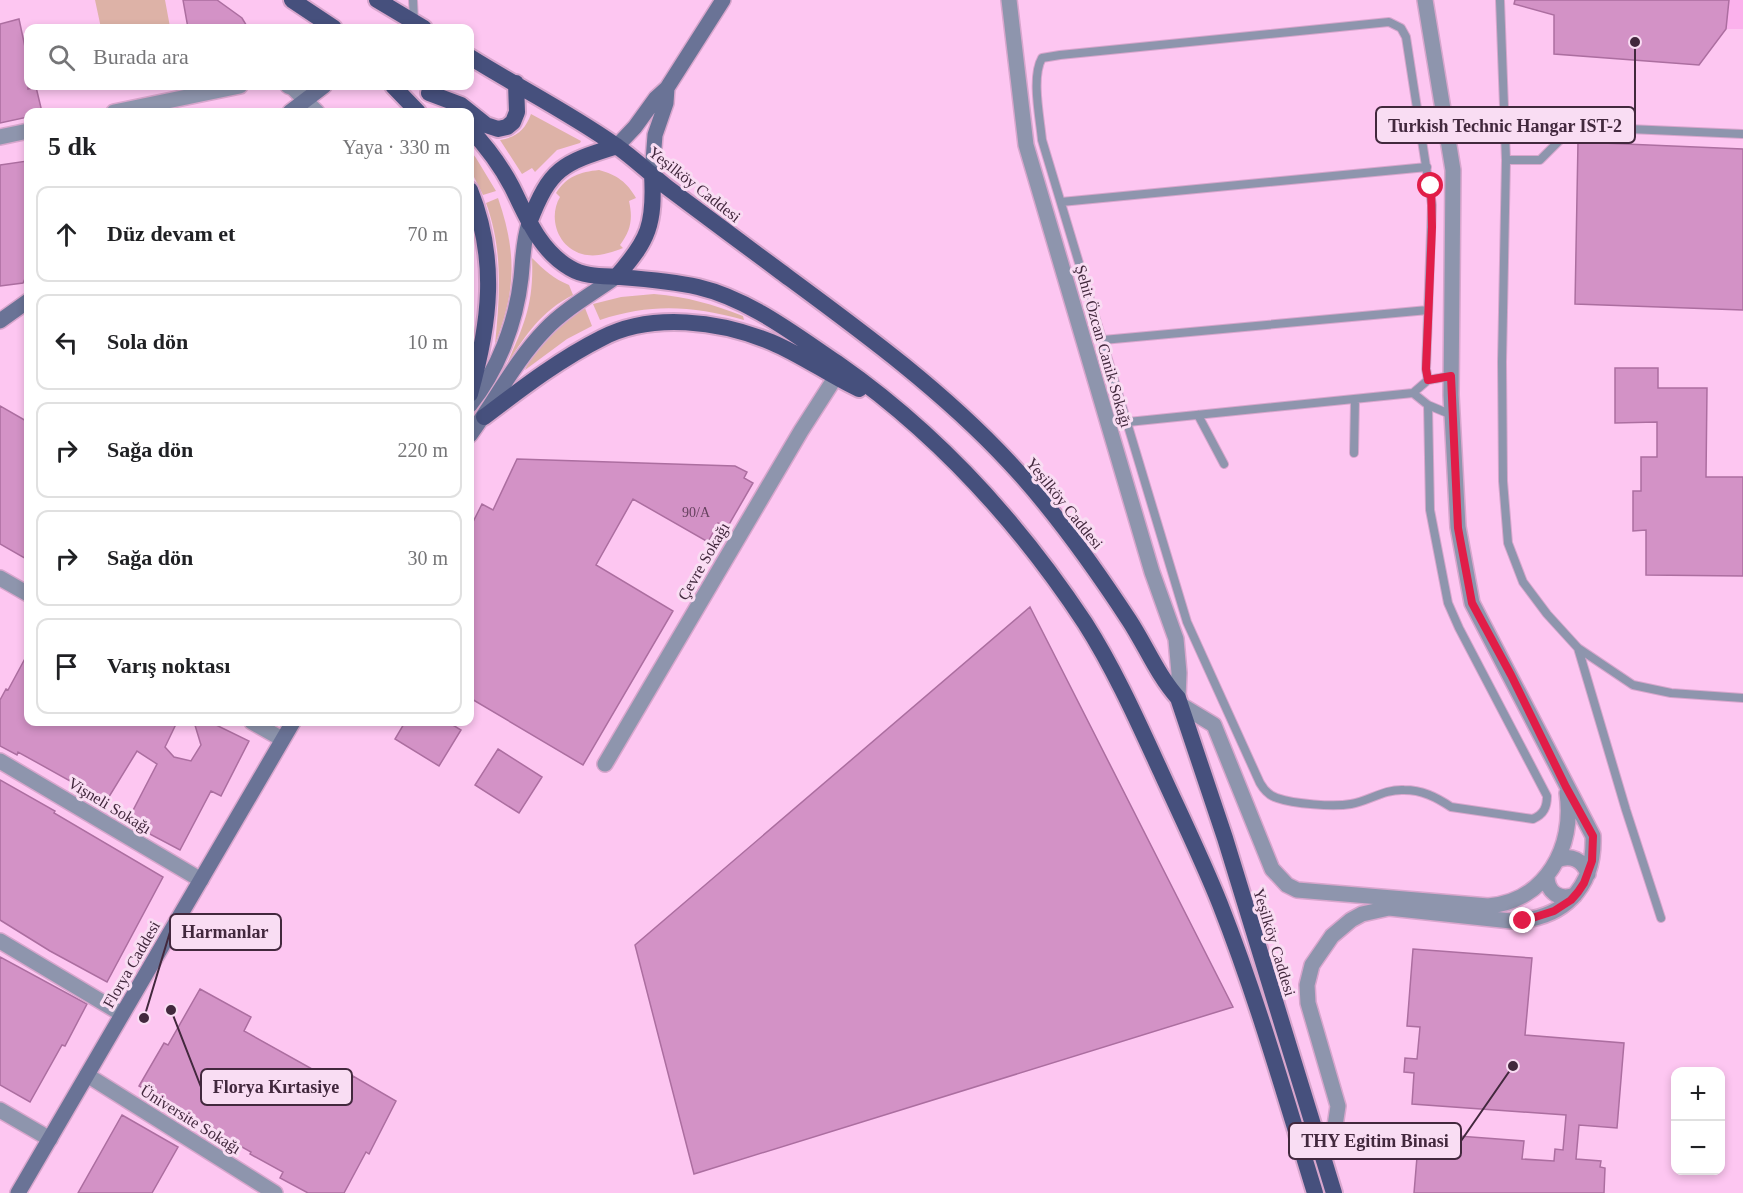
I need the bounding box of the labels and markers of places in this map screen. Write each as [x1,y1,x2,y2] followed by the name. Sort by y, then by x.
[1376,107,1635,143] callout: Turkish Technic Hangar IST-2
[170,914,281,950] callout: Harmanlar
[201,1069,352,1105] callout: Florya Kırtasiye
[1289,1123,1461,1159] callout: THY Egitim Binasi

